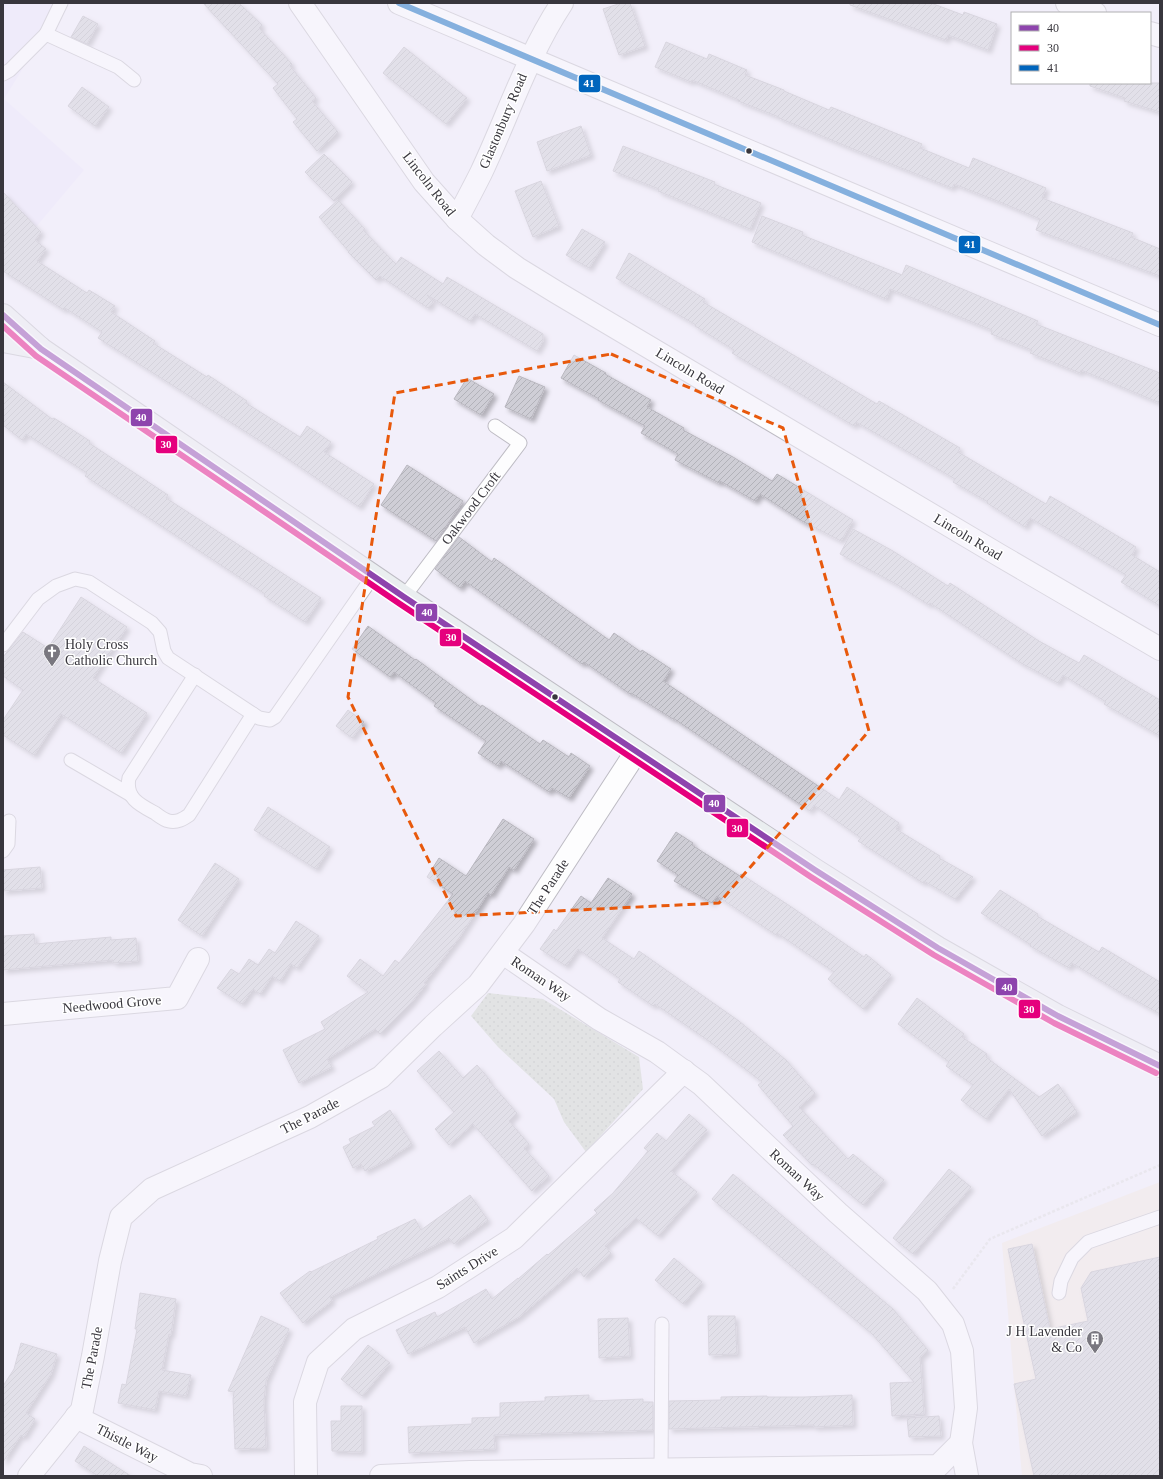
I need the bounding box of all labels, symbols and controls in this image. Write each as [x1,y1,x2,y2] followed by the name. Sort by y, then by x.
[1011,12,1151,84] legend
[1047,21,1059,35] text: 40
[1047,41,1059,55] text: 30
[1047,61,1059,75] text: 41
[476,71,530,171] street label: Glastonbury Road
[578,74,601,93] line badge: 41
[584,77,595,89] text: 41
[744,146,754,156] unlabelled marker
[400,149,458,219] street label: Lincoln Road
[958,235,981,254] line badge: 41
[965,238,976,250] text: 41
[653,345,727,397] street label: Lincoln Road
[130,408,153,427] line badge: 40
[136,411,147,423] text: 40
[155,435,178,454] line badge: 30
[161,438,172,450] text: 30
[439,468,503,547] street label: Oakwood Croft
[931,511,1005,563] street label: Lincoln Road
[415,603,438,622] line badge: 40
[422,606,433,618] text: 40
[439,628,462,647] line badge: 30
[446,631,457,643] text: 30
[65,637,157,668] place label: Holy Cross Catholic Church
[42,642,62,667] church icon: Holy Cross Catholic Church
[550,692,560,702] unlabelled marker
[703,794,726,813] line badge: 40
[709,797,720,809] text: 40
[726,818,749,838] line badge: 30
[732,822,743,834] text: 30
[524,856,572,918] street label: The Parade
[508,953,574,1005] street label: Roman Way
[995,977,1018,996] line badge: 40
[1002,981,1013,993] text: 40
[62,992,162,1016] street label: Needwood Grove
[1018,999,1041,1019] line badge: 30
[1024,1003,1035,1015] text: 30
[278,1095,342,1137] street label: The Parade
[767,1146,827,1204] street label: Roman Way
[434,1243,500,1293] street label: Saints Drive
[1007,1324,1082,1355] place label: J H Lavender & Co
[79,1325,105,1391] street label: The Parade
[1085,1329,1105,1354] building icon: J H Lavender & Co
[94,1421,160,1465] street label: Thistle Way

